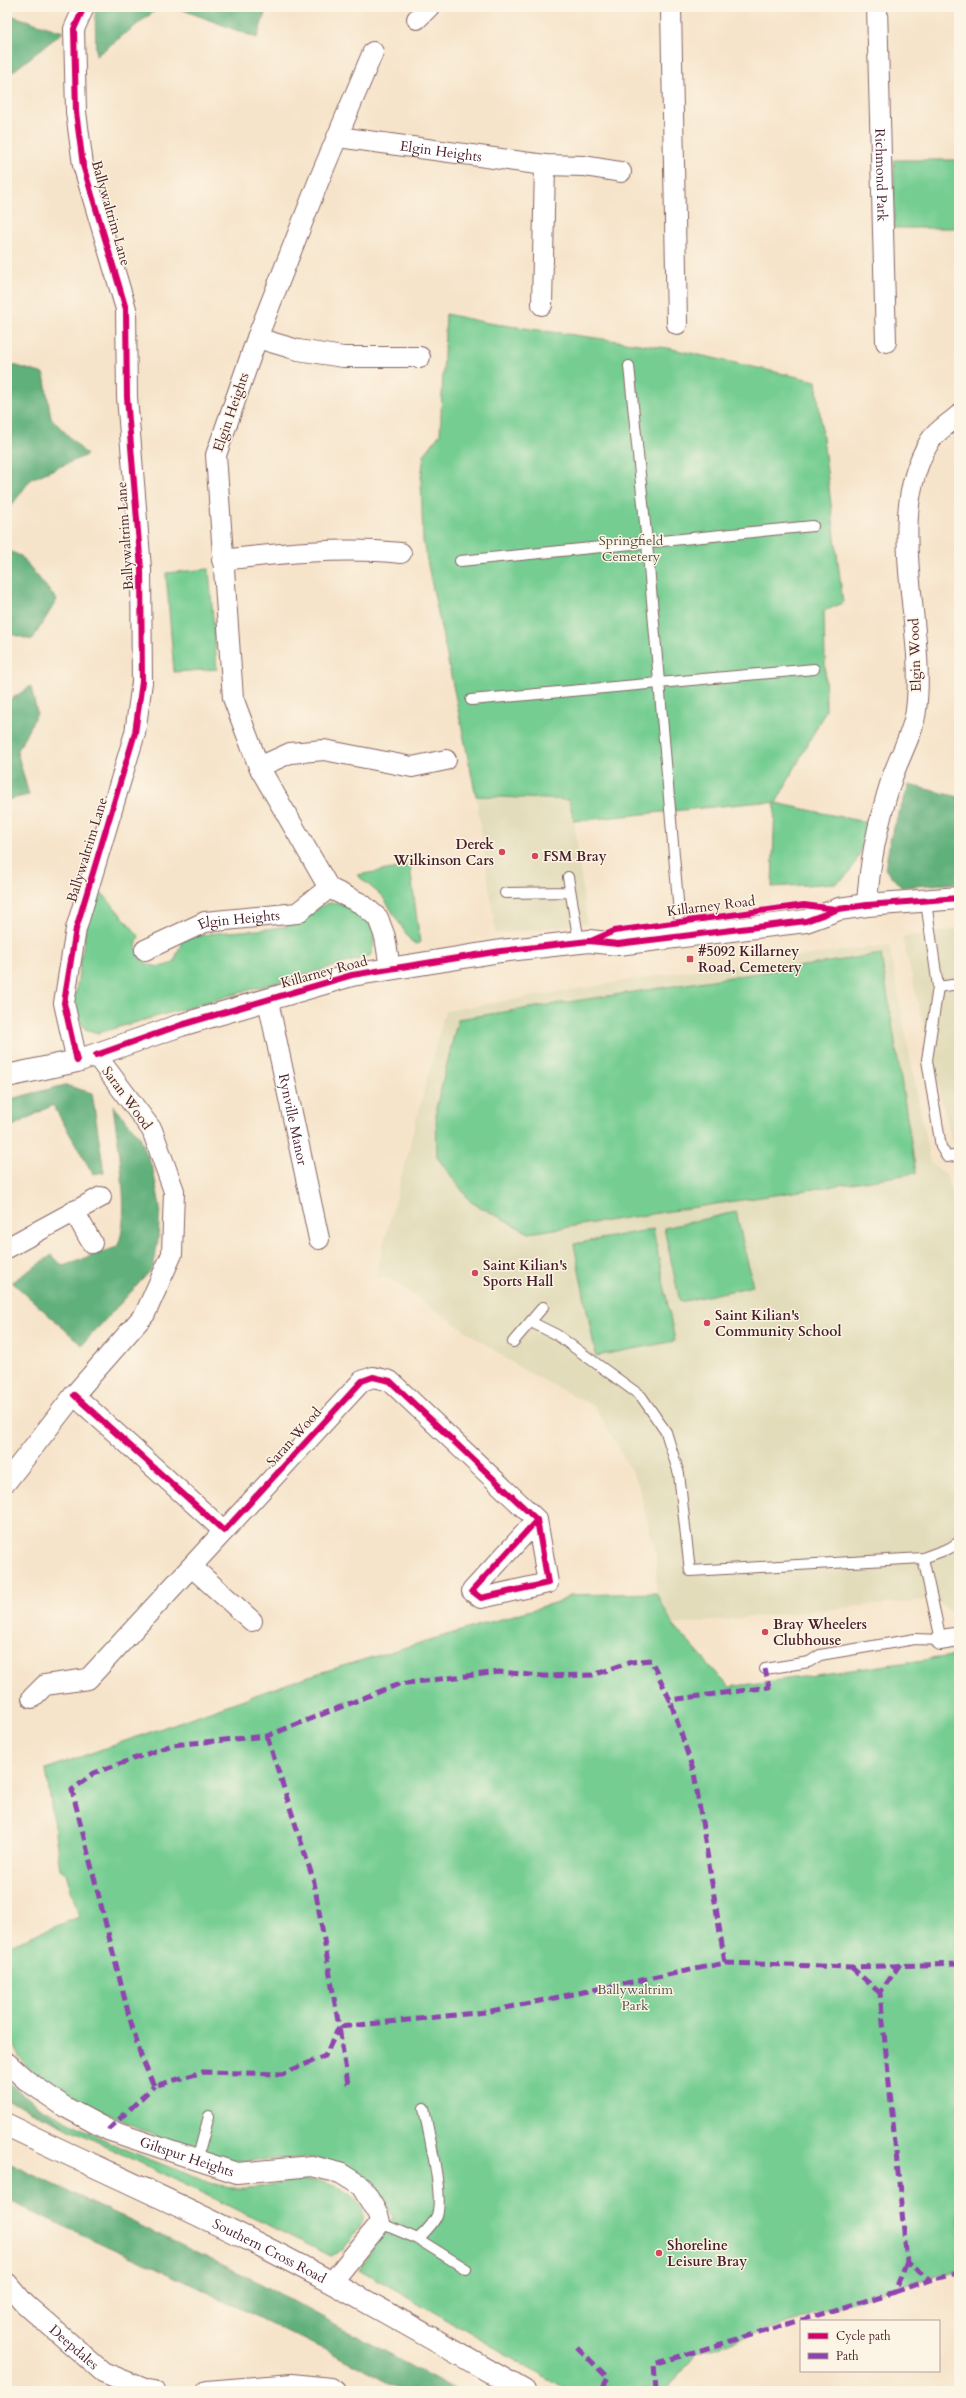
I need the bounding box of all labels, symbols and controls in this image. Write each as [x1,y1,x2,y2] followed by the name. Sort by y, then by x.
[871,128,892,222] street label: Richmond Park
[399,136,483,166] street label: Elgin Heights
[87,158,135,268] street label: Ballywaltrim Lane
[209,370,253,454] street label: Elgin Heights
[112,481,138,591] street label: Ballywaltrim Lane
[599,531,664,566] park label: Springfield Cemetery
[904,617,926,692] street label: Elgin Wood
[62,795,112,905] street label: Ballywaltrim Lane
[392,835,494,870] place label: Derek Wilkinson Cars
[497,847,507,857] marker: Derek Wilkinson Cars
[543,847,607,866] place label: FSM Bray
[530,851,540,861] marker: FSM Bray
[666,891,757,921] street label: Killarney Road
[194,905,281,934] street label: Elgin Heights
[698,942,802,977] place label: #5092 Killarney Road, Cemetery
[279,951,370,993] street label: Killarney Road
[685,954,695,964] marker: #5092 Killarney Road, Cemetery
[98,1062,157,1134] street label: Saran Wood
[274,1072,313,1168] street label: Rynville Manor
[483,1256,567,1291] place label: Saint Kilian's Sports Hall
[470,1268,480,1278] marker: Saint Kilian's Sports Hall
[715,1306,841,1341] place label: Saint Kilian's Community School
[702,1318,712,1328] marker: Saint Kilian's Community School
[262,1403,326,1471] street label: Saran Wood
[773,1615,867,1650] place label: Bray Wheelers Clubhouse
[760,1627,770,1637] marker: Bray Wheelers Clubhouse
[597,1980,673,2015] park label: Ballywaltrim Park
[137,2132,237,2181] street label: Giltspur Heights
[210,2214,330,2288] street label: Southern Cross Road
[667,2236,747,2271] place label: Shoreline Leisure Bray
[654,2248,664,2258] marker: Shoreline Leisure Bray
[46,2320,103,2374] street label: Deepdales
[800,2320,940,2372] legend
[836,2328,891,2344] text: Cycle path
[836,2348,859,2364] text: Path

